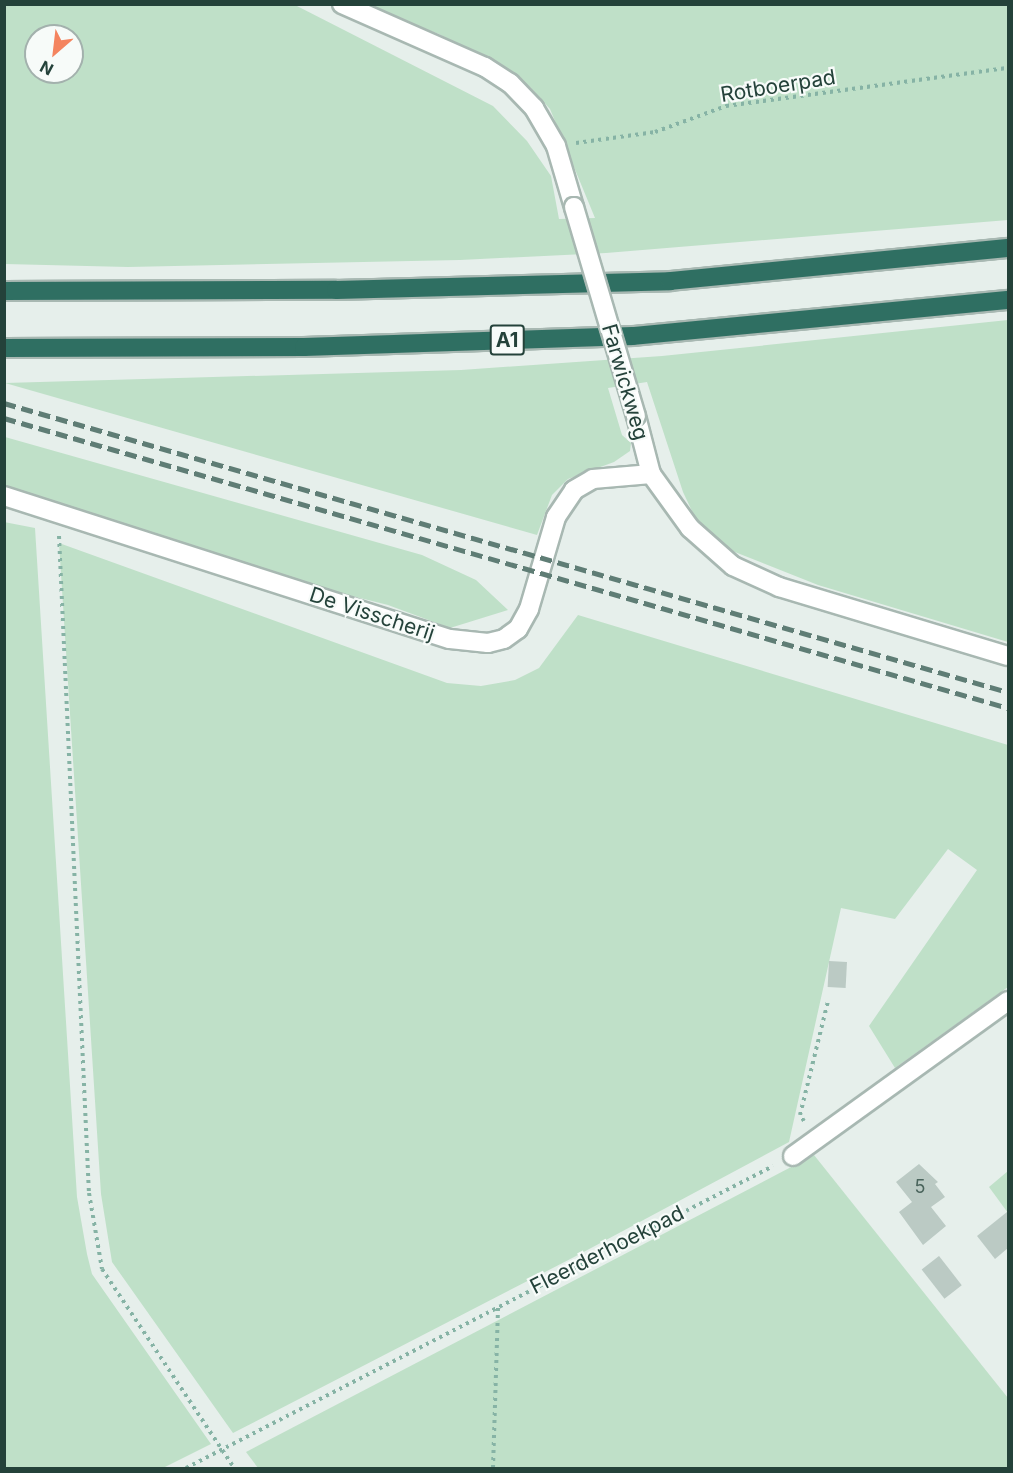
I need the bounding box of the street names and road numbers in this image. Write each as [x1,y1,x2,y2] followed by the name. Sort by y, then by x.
[719,64,837,108] street label: Rotboerpad
[596,321,654,443] street label: Farwickweg
[489,323,525,357] road number: A1
[306,582,438,646] street label: De Visscherij
[526,1200,688,1300] street label: Fleerderhoekpad

